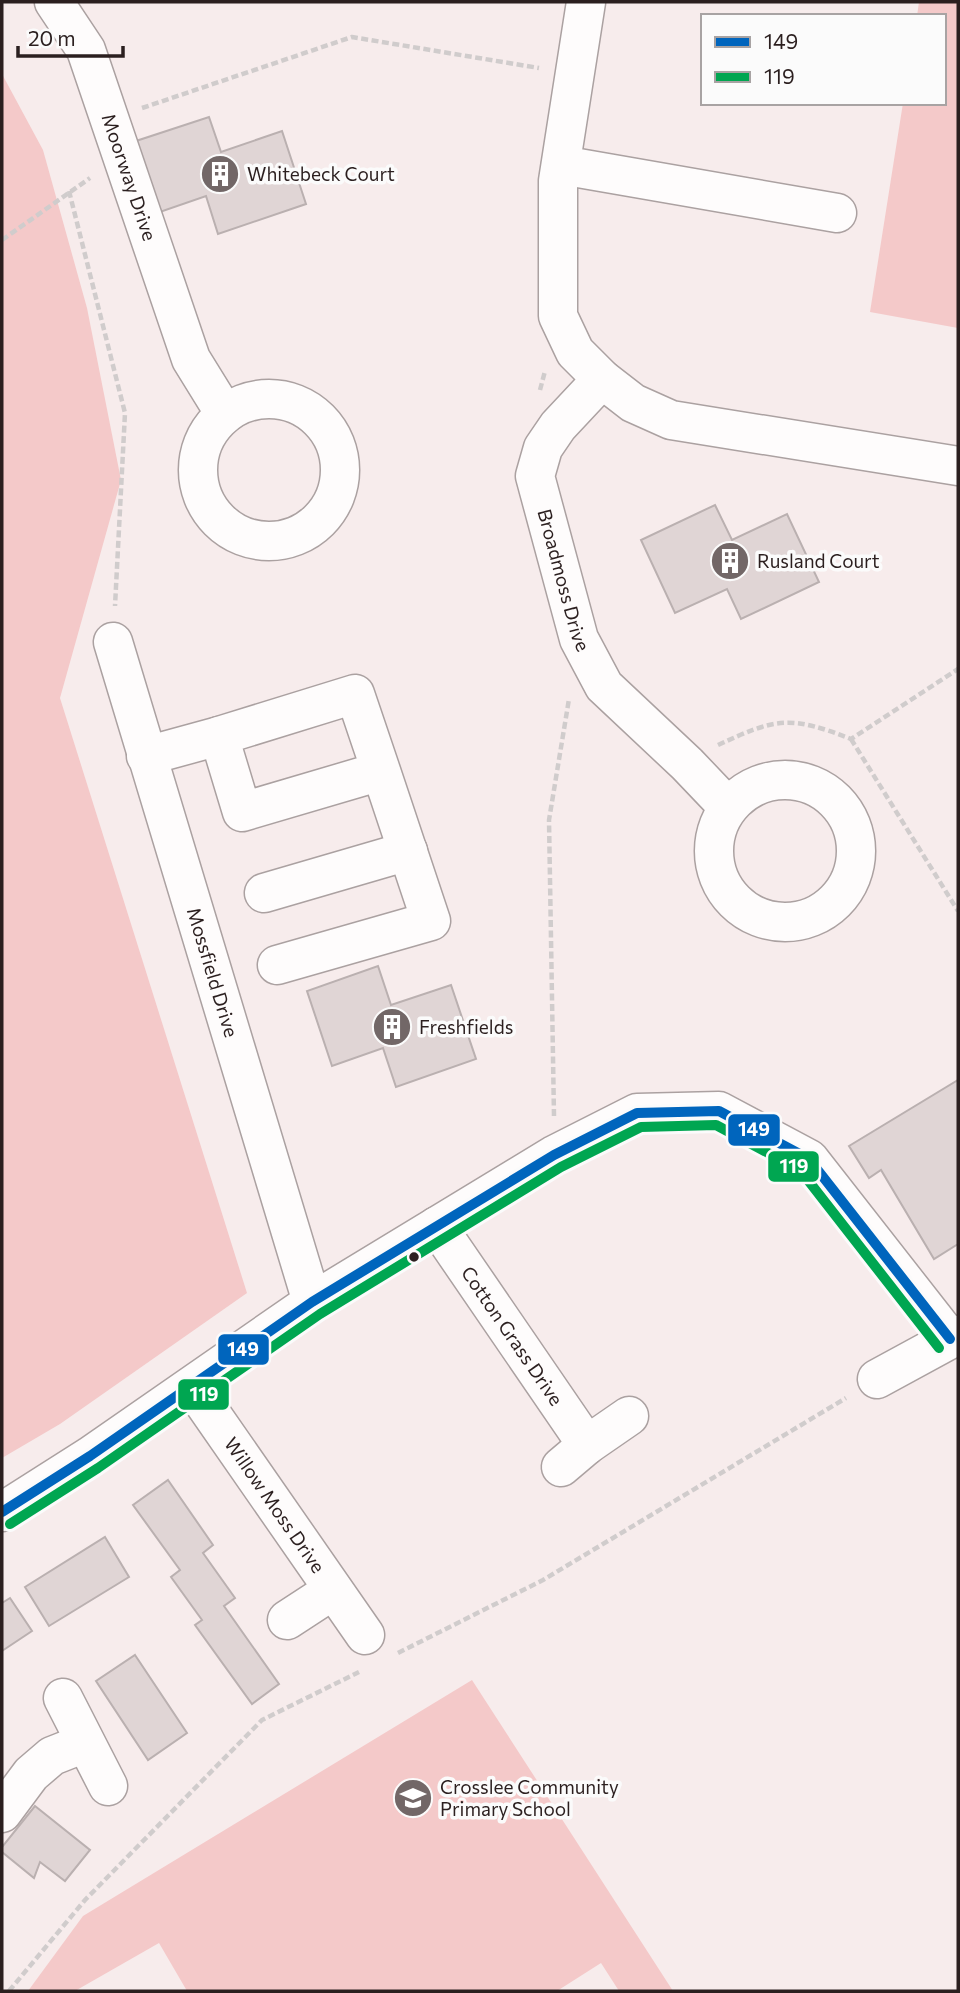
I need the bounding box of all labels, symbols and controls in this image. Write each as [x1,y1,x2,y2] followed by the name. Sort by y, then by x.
[18,14,122,58] scale bar
[701,14,946,105] legend
[28,25,76,50] text: 20 m
[764,28,798,53] text: 149
[764,63,795,88] text: 119
[97,111,162,244] street label: Moorway Drive
[199,153,241,195] building icon: Whitebeck Court
[247,162,395,185] place label: Whitebeck Court
[533,506,595,655] street label: Broadmoss Drive
[709,540,751,582] building icon: Rusland Court
[757,549,880,572] place label: Rusland Court
[183,905,243,1040] street label: Mossfield Drive
[371,1006,413,1048] building icon: Freshfields
[419,1015,513,1038] place label: Freshfields
[727,1113,781,1147] line badge: 149
[738,1117,770,1140] text: 149
[767,1150,820,1183] line badge: 119
[780,1154,808,1177] text: 119
[407,1250,421,1264] unlabelled marker
[457,1261,568,1409] street label: Cotton Grass Drive
[217,1333,270,1366] line badge: 149
[227,1337,259,1360] text: 149
[177,1378,230,1411] line badge: 119
[190,1382,218,1405] text: 119
[220,1433,330,1577] street label: Willow Moss Drive
[440,1775,619,1820] place label: Crosslee Community Primary School
[392,1777,434,1819] school or university icon: Crosslee Community Primary School

